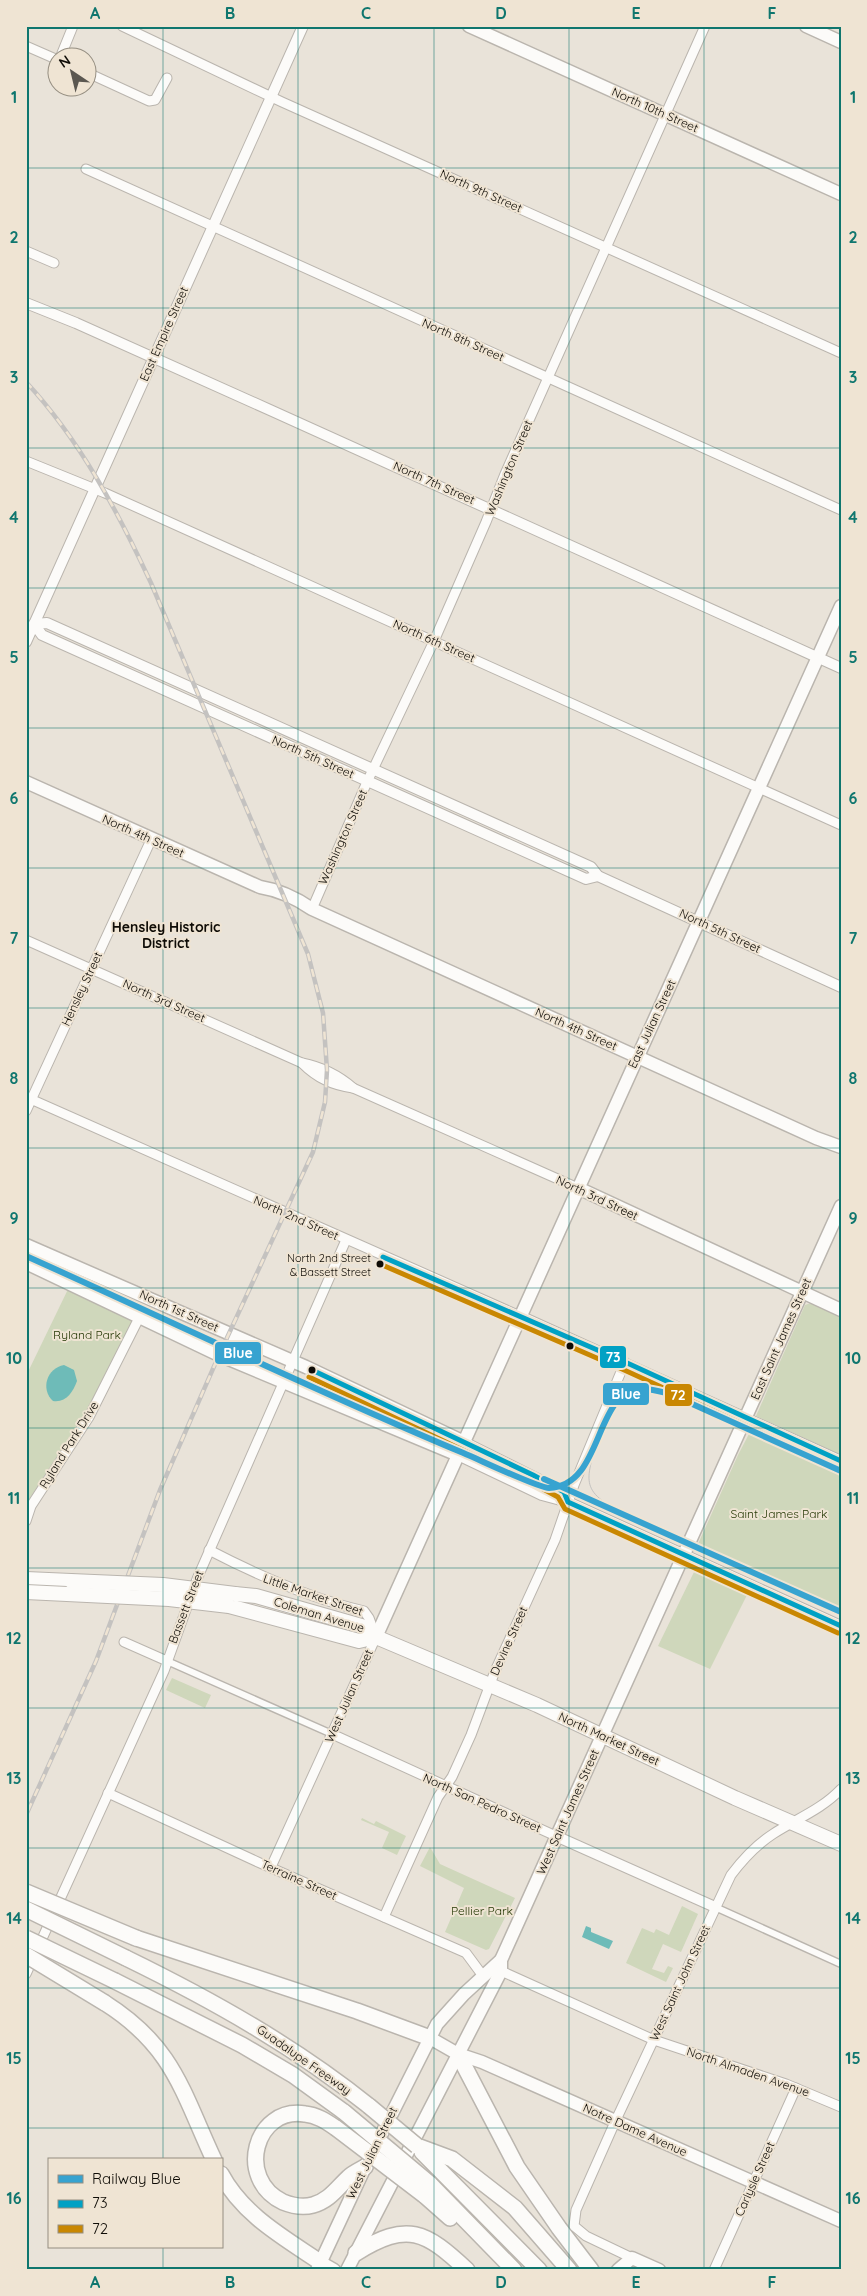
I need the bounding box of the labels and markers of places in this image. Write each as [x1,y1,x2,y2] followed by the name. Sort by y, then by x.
[287,1251,371,1279] place label: North 2nd Street & Bassett Street
[375,1259,385,1269] marker: North 2nd Street & Bassett Street
[565,1341,575,1351] unlabelled marker
[307,1365,317,1375] unlabelled marker

